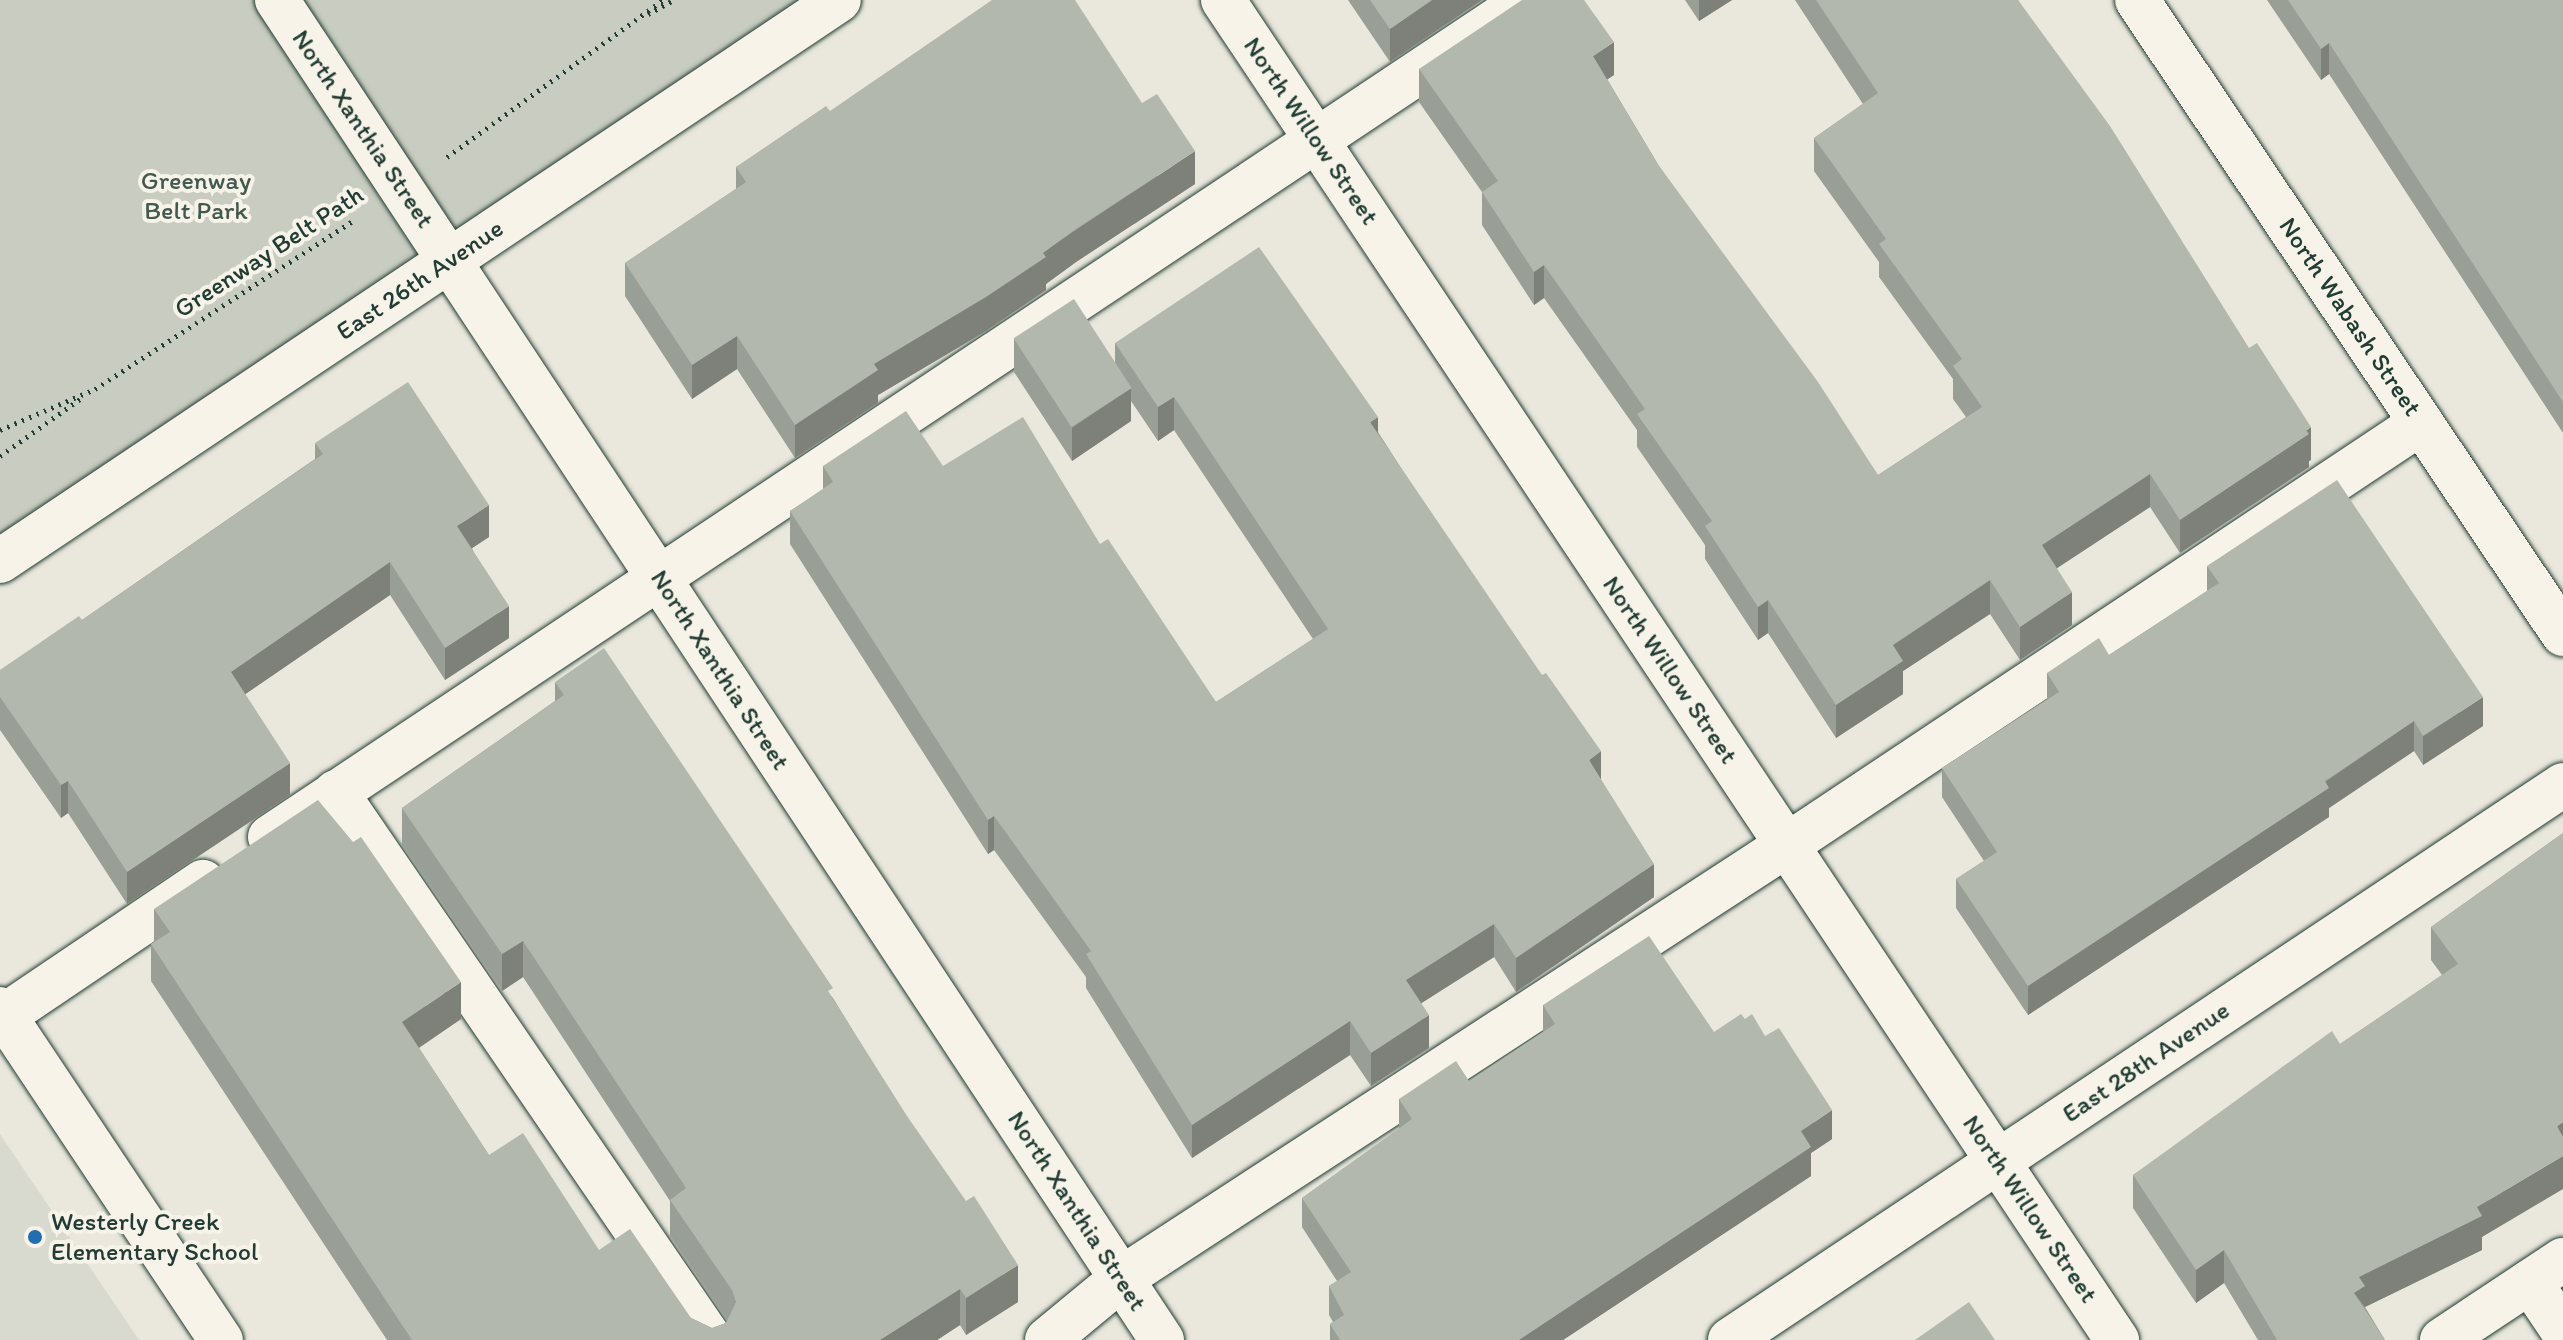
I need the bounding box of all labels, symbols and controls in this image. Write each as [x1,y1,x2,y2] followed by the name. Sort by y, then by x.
[285,23,441,235] street label: North Xanthia Street
[1237,31,1385,231] street label: North Willow Street
[141,165,251,226] park label: Greenway Belt Park
[169,179,369,325] street label: Greenway Belt Path
[2272,212,2428,422] street label: North Wabash Street
[331,213,509,347] street label: East 26th Avenue
[643,563,797,777] street label: North Xanthia Street
[1596,570,1744,770] street label: North Willow Street
[2057,995,2235,1129] street label: East 28th Avenue
[1000,1104,1154,1318] street label: North Xanthia Street
[1956,1109,2104,1309] street label: North Willow Street
[51,1206,258,1268] place label: Westerly Creek Elementary School
[26,1228,44,1246] marker: Westerly Creek Elementary School

